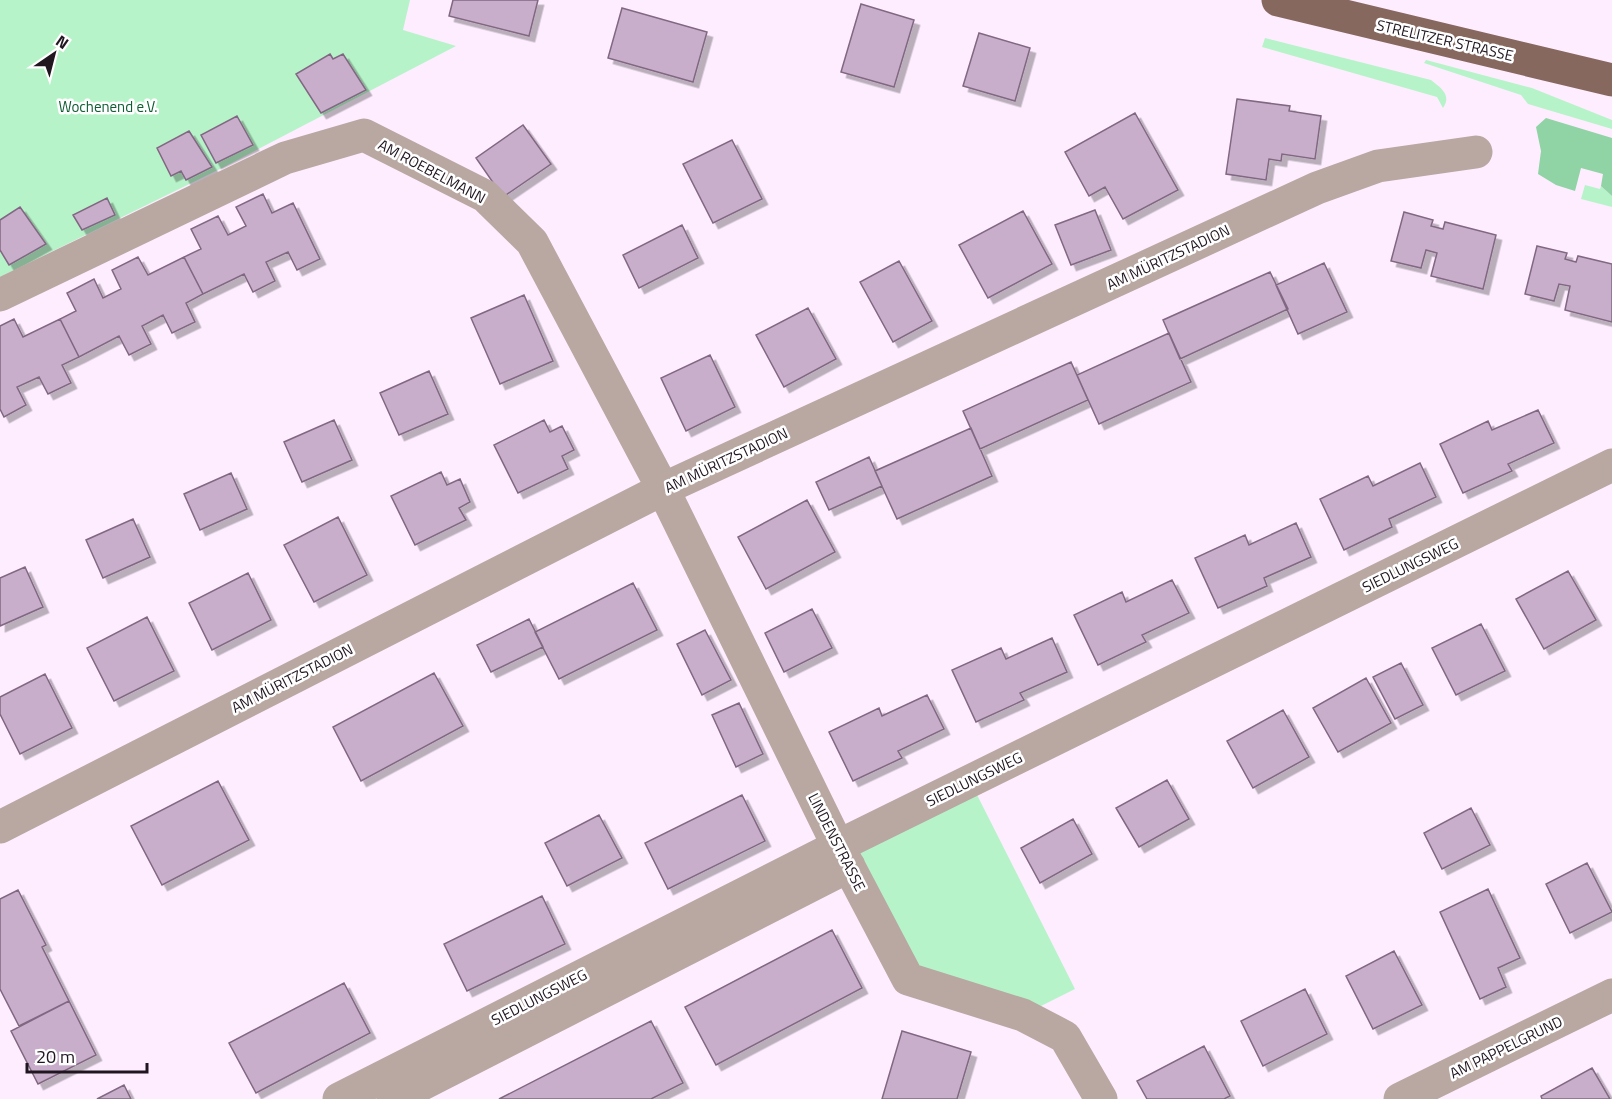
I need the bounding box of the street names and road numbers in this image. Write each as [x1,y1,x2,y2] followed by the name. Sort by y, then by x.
[1374,13,1516,67] street label: STRELITZER STRASSE
[374,133,490,209] street label: AM ROEBELMANN
[1103,218,1233,296] street label: AM MÜRITZSTADION
[661,421,791,499] street label: AM MÜRITZSTADION
[1358,532,1462,598] street label: SIEDLUNGSWEG
[227,637,357,719] street label: AM MÜRITZSTADION
[922,746,1026,812] street label: SIEDLUNGSWEG
[802,789,872,895] street label: LINDENSTRASSE
[487,963,591,1031] street label: SIEDLUNGSWEG
[1446,1010,1566,1084] street label: AM PAPPELGRUND

